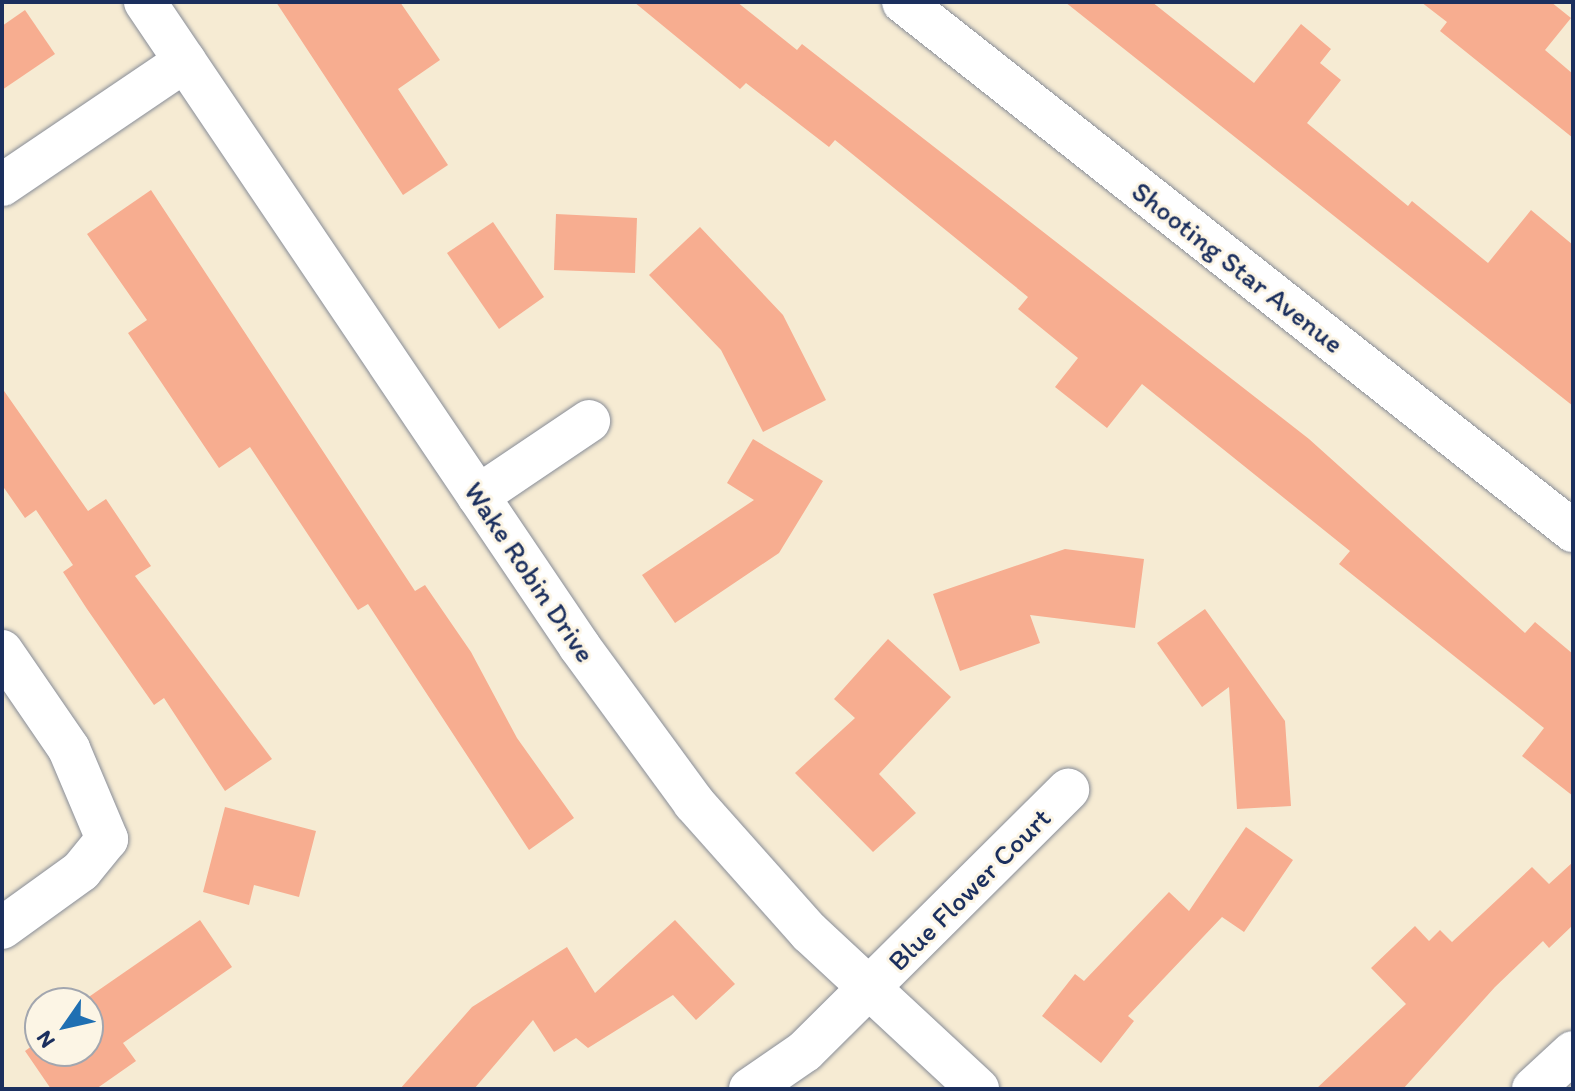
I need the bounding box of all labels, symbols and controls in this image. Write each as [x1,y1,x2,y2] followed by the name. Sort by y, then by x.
[1126,174,1350,360] street label: Shooting Star Avenue
[458,476,602,668] street label: Wake Robin Drive
[880,800,1058,978] street label: Blue Flower Court
[24,987,104,1067] north arrow
[30,1026,61,1053] text: N

